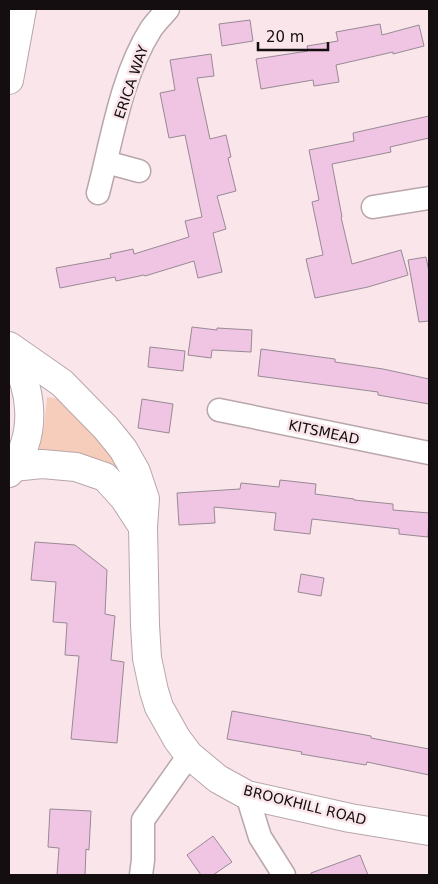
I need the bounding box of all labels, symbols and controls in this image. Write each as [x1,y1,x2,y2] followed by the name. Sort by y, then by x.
[258,20,328,52] scale bar
[266,28,304,46] text: 20 m
[111,43,151,121] street label: ERICA WAY
[287,417,361,447] street label: KITSMEAD
[242,782,368,828] street label: BROOKHILL ROAD

